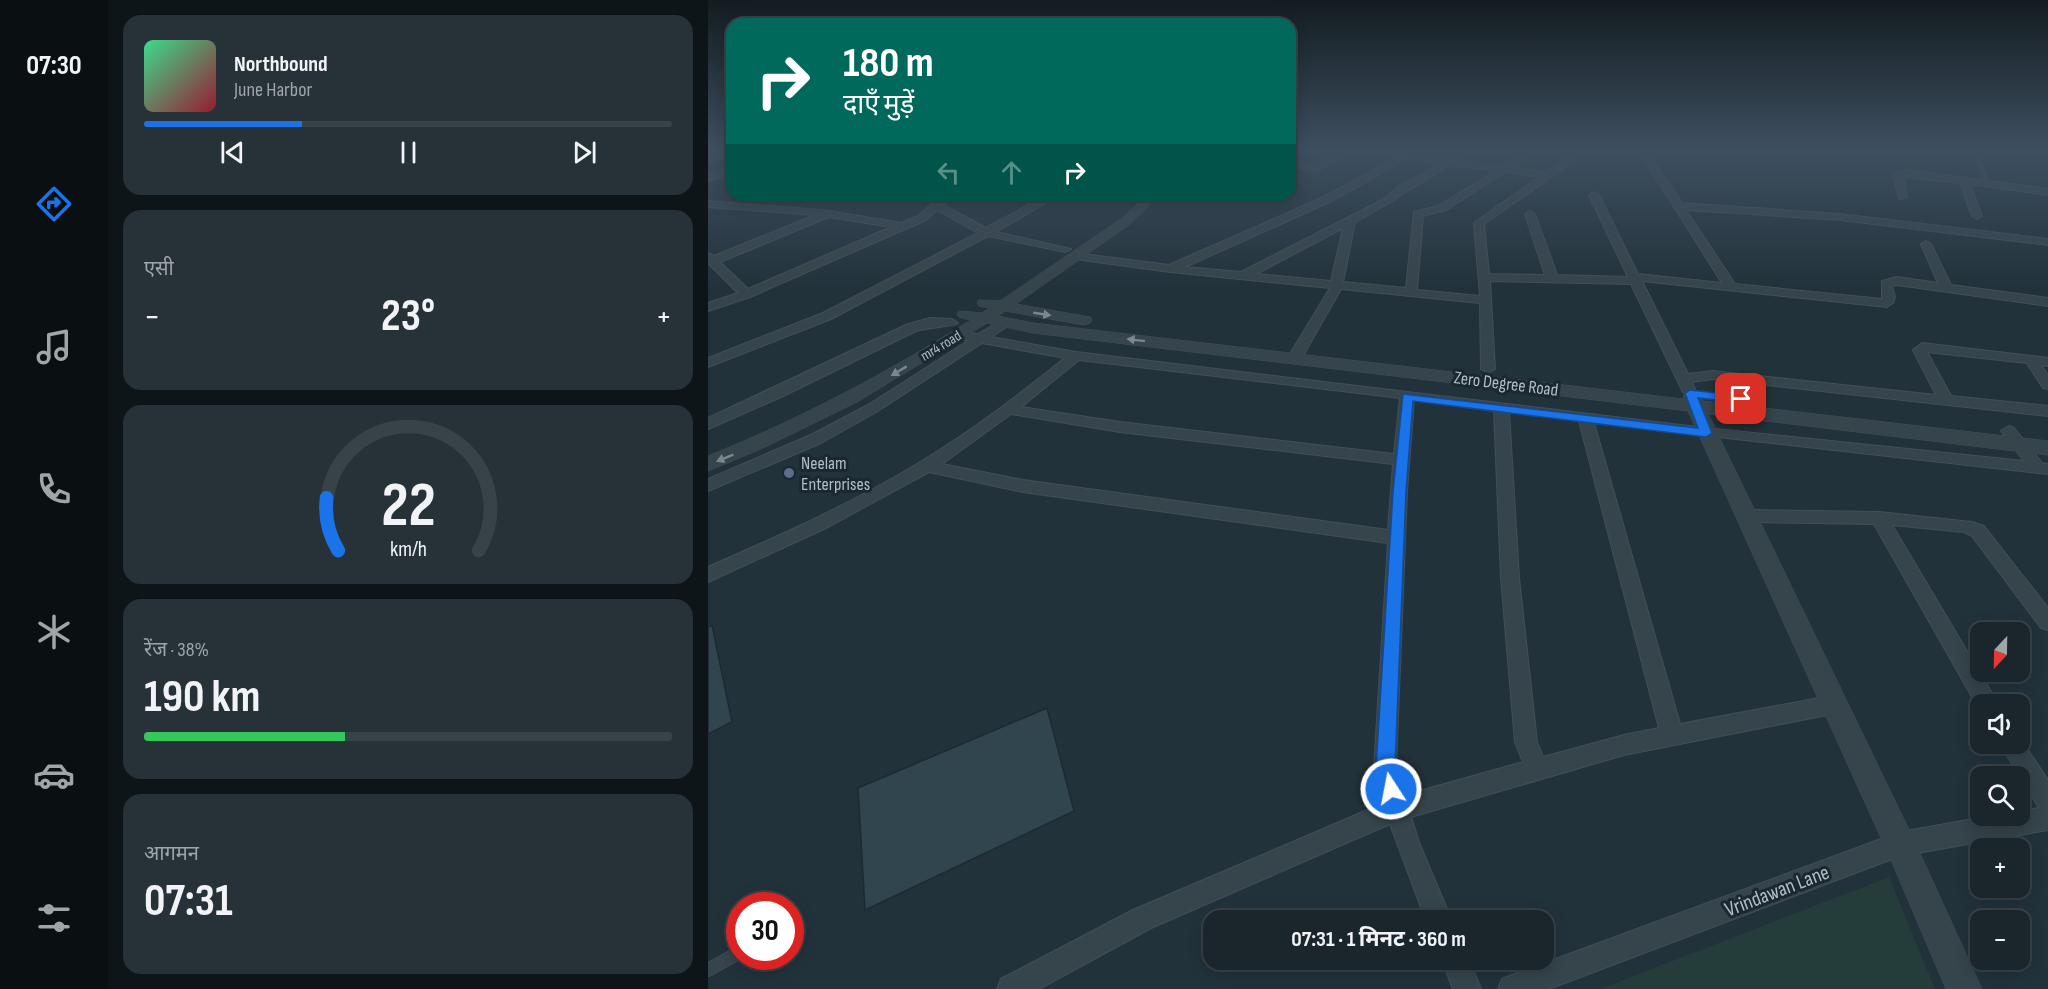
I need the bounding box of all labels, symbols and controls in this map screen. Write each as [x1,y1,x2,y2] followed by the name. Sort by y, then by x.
[843,38,934,89] text: 180 m
[744,42,822,120] icon: right
[26,50,82,82] text: 07:30
[234,51,328,78] text: Northbound
[234,78,312,102] text: June Harbor
[843,89,914,121] text: दाएँ मुड़ें
[216,136,249,169] icon: previous
[392,136,425,169] icon: pause
[568,136,601,169] icon: next
[932,156,965,189] icon: left
[995,156,1028,189] icon: ahead
[1058,156,1091,189] icon: right
[33,183,75,225] icon: directions
[144,257,174,281] text: एसी
[381,289,435,344] text: 23°
[144,297,160,337] text: −
[656,297,672,337] text: +
[1032,310,1051,319] one-way arrow
[33,326,75,368] icon: music
[917,326,965,366] street label: mr4 road
[1126,335,1145,345] one-way arrow
[891,365,907,376] one-way arrow
[1453,367,1559,401] street label: Zero Degree Road
[1715,373,1766,424] pin
[1724,382,1757,415] icon: arrive
[801,453,870,495] place label: Neelam Enterprises
[716,454,734,463] one-way arrow
[782,466,796,480] marker: Neelam Enterprises
[33,468,75,510] icon: phone
[381,470,435,545] text: 22
[389,538,427,563] text: km/h
[33,611,75,653] icon: climate
[1970,622,2030,682] north arrow
[1970,622,2030,970] map controls
[144,638,209,662] text: रेंज · 38%
[144,670,260,725] text: 190 km
[1970,694,2030,754] button: sound
[33,754,75,796] icon: car
[1359,757,1423,821] position arrow
[1970,766,2030,826] button: search
[1970,838,2030,898] button: +
[144,842,199,866] text: आगमन
[1721,860,1833,922] street label: Vrindawan Lane
[144,874,233,929] text: 07:31
[726,892,804,970] speed limit sign: 30
[33,897,75,939] icon: filters
[1970,910,2030,970] button: −
[1291,926,1466,953] text: 07:31 · 1 मिनट · 360 m

